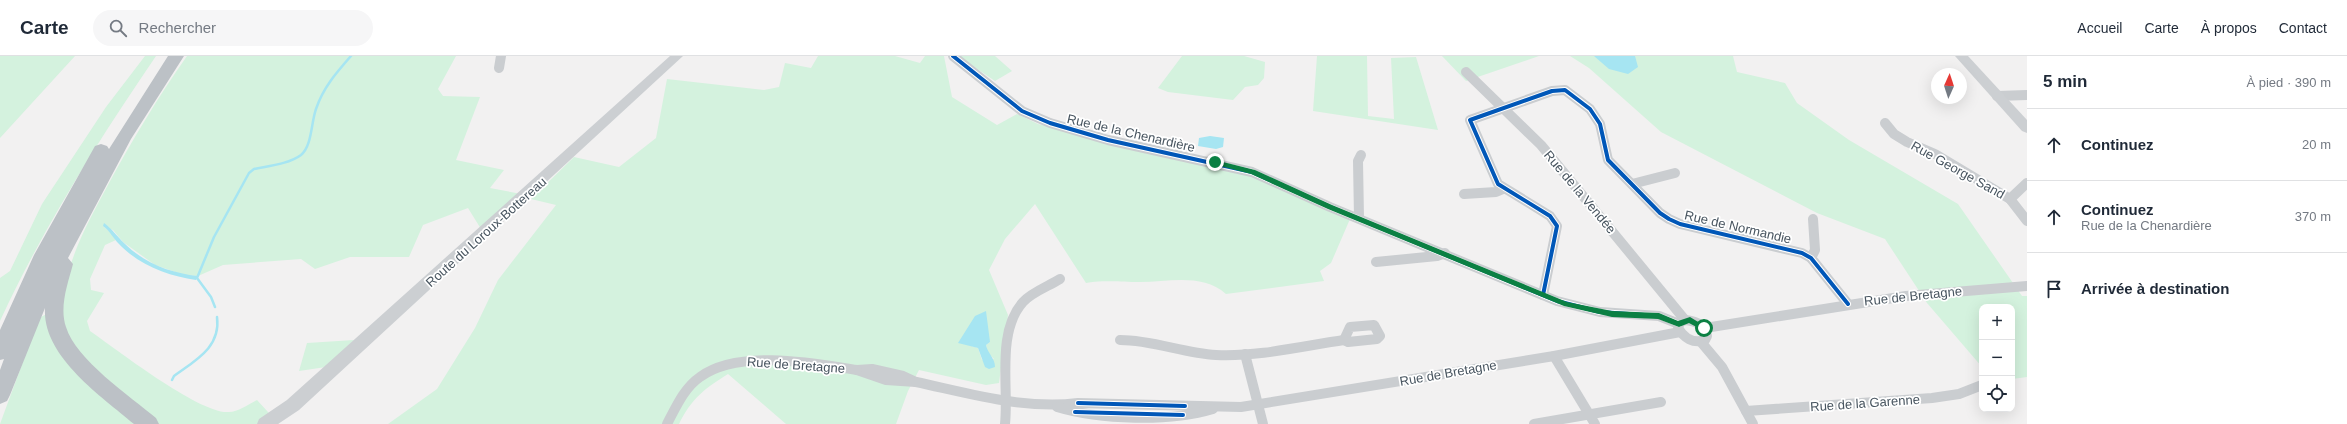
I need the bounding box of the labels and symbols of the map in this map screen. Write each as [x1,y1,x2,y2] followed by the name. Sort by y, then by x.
[1931,68,1967,104] north arrow
[1066,111,1196,155] street label: Rue de la Chenardière
[1909,138,2007,202] street label: Rue George Sand
[1541,148,1619,236] street label: Rue de la Vendée
[1206,153,1224,171] route end
[423,174,549,290] street label: Route du Loroux-Bottereau
[1683,207,1793,247] street label: Rue de Normandie
[1863,283,1963,309] street label: Rue de Bretagne
[1695,319,1713,337] route start
[746,354,846,376] street label: Rue de Bretagne
[1398,357,1498,389] street label: Rue de Bretagne
[1810,392,1920,414] street label: Rue de la Garenne

